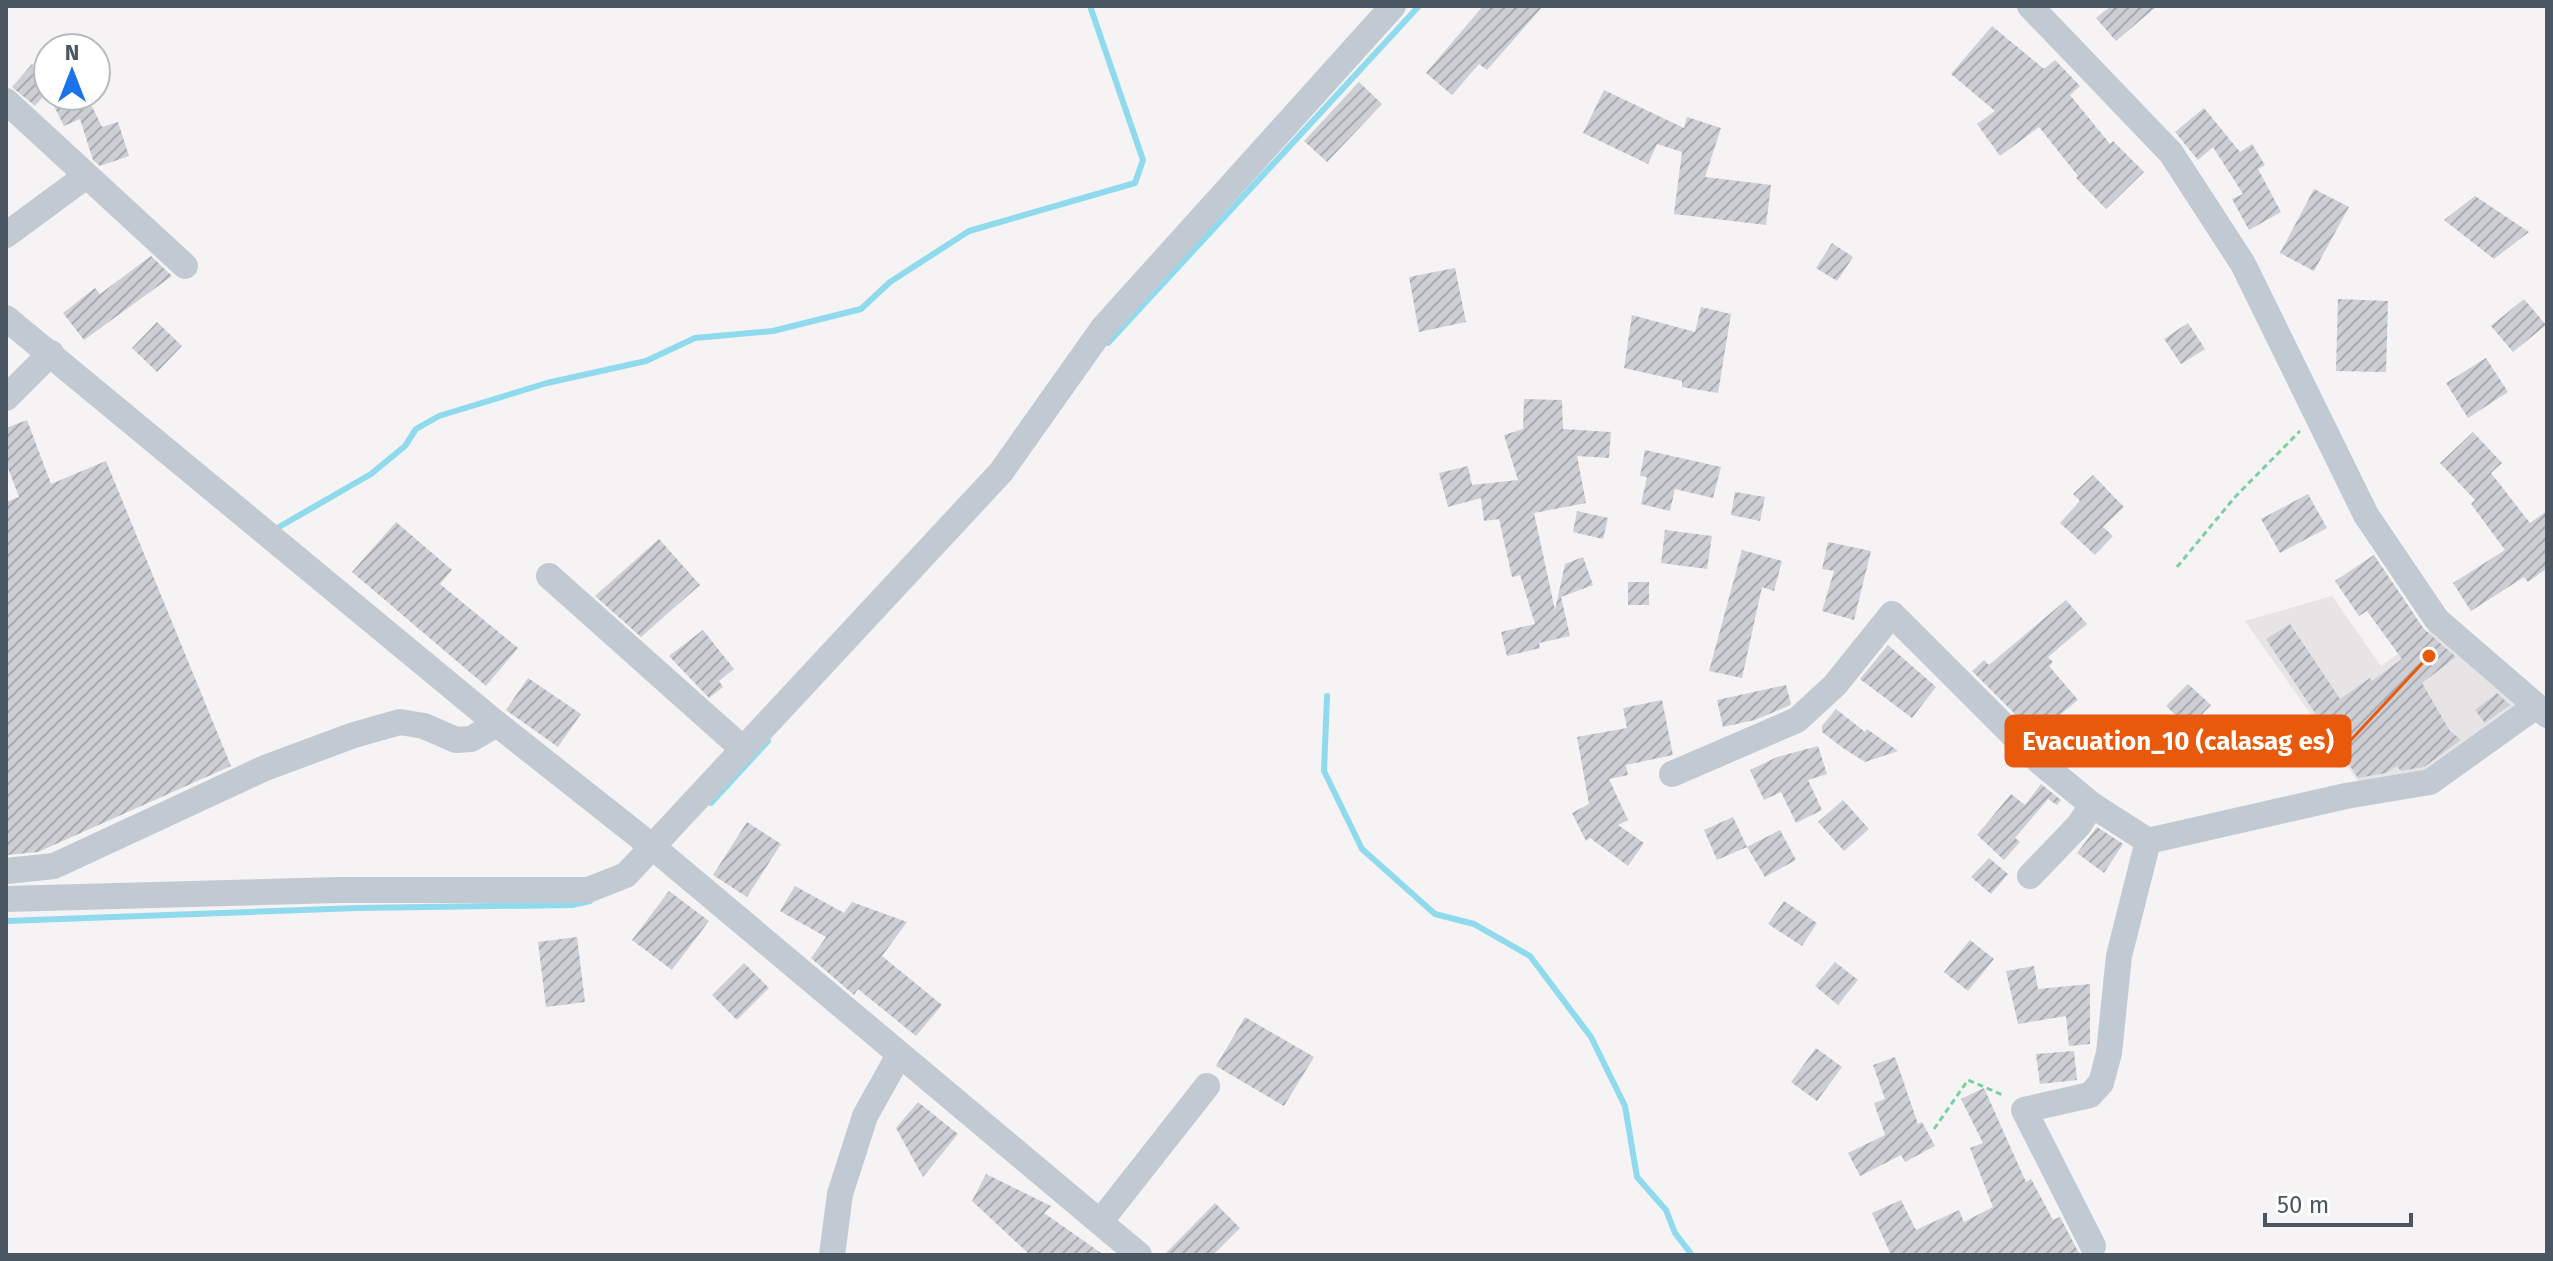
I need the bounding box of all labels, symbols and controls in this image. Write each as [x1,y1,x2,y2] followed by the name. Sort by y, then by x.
[32,32,112,112] north arrow
[65,39,79,66] text: N
[2006,716,2350,766] callout: Evacuation_10 (calasag es)
[2022,726,2334,757] text: Evacuation_10 (calasag es)
[2265,1177,2411,1227] scale bar
[2277,1191,2329,1219] text: 50 m

